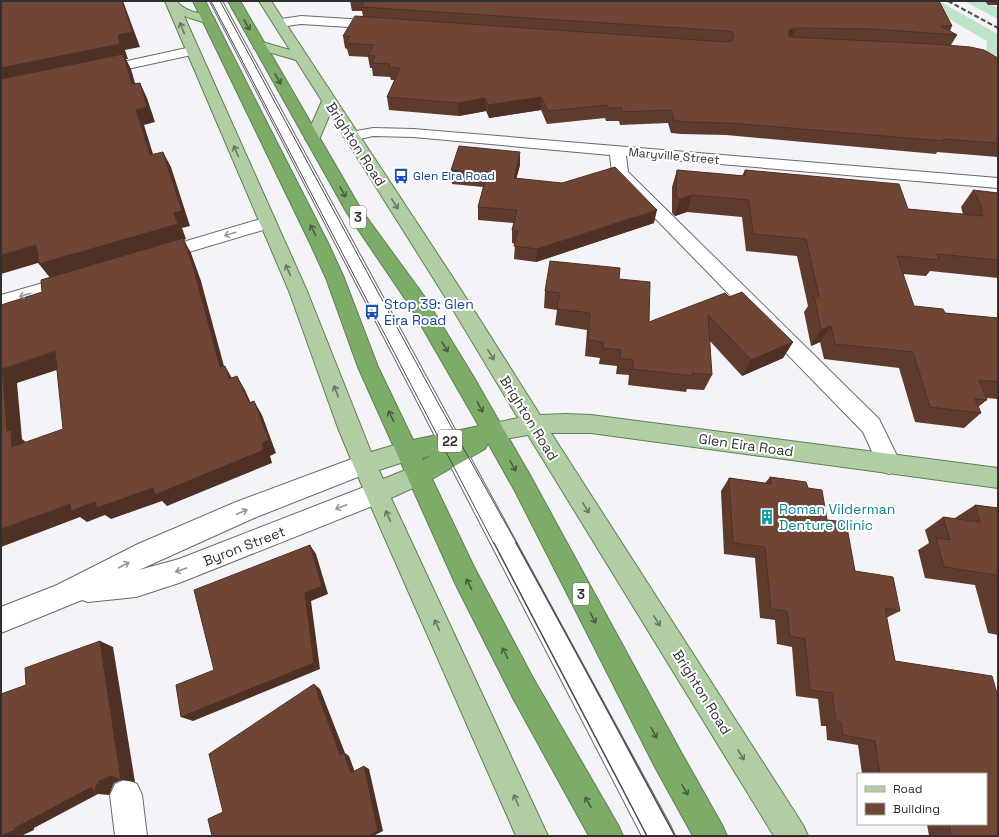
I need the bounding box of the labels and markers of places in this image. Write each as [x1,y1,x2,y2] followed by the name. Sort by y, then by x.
[392,167,410,185] bus stop icon: Glen Eira Road
[413,168,495,184] place label: Glen Eira Road
[384,295,474,329] place label: Stop 39: Glen Eira Road
[363,303,381,321] bus stop icon: Stop 39: Glen Eira Road
[779,500,895,534] place label: Roman Vilderman Denture Clinic
[758,508,776,526] building icon: Roman Vilderman Denture Clinic

